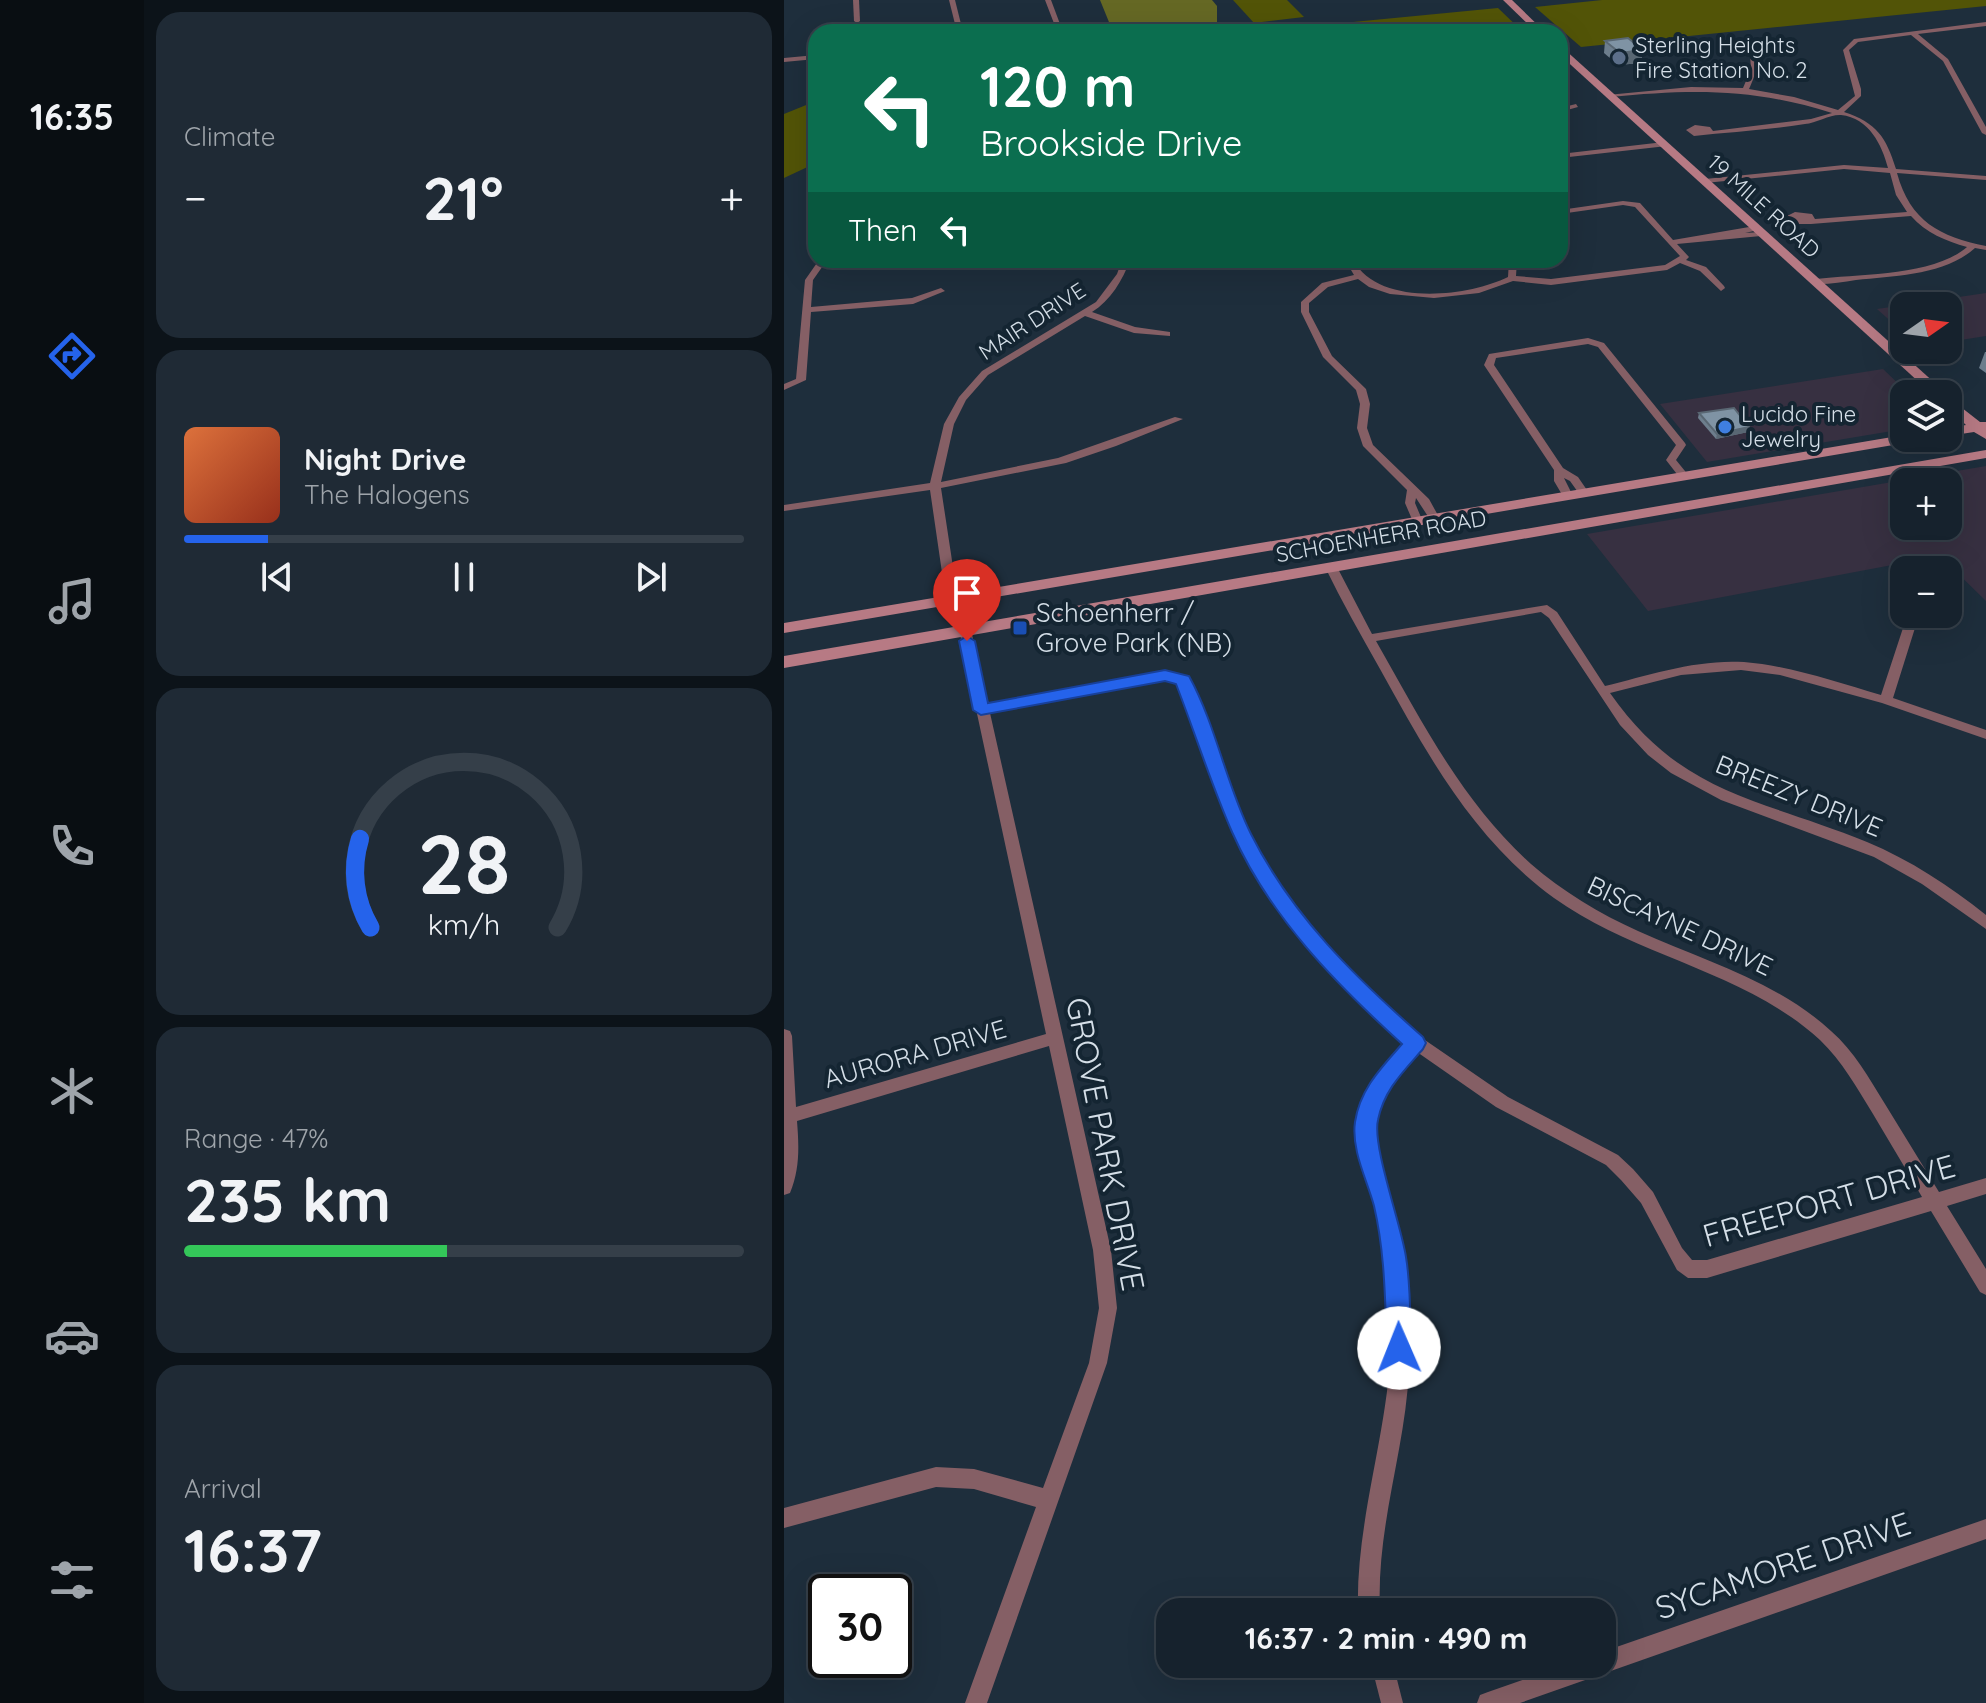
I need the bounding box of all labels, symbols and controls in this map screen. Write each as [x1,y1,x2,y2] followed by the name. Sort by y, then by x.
[1635,31,1807,84] place label: Sterling Heights Fire Station No. 2
[1610,49,1628,67] marker: Sterling Heights Fire Station No. 2
[980,51,1135,121] text: 120 m
[848,56,952,160] icon: left
[30,94,114,139] text: 16:35
[184,120,275,153] text: Climate
[980,120,1242,165] text: Brookside Drive
[1702,148,1826,264] street label: 19 MILE ROAD
[423,160,504,235] text: 21°
[184,170,207,225] text: −
[719,170,744,225] text: +
[933,208,977,252] icon: left
[848,211,917,249] text: Then
[973,276,1091,366] street label: MAIR DRIVE
[1890,292,1962,364] north arrow
[1890,292,1962,628] map controls
[44,328,100,384] icon: directions
[1890,380,1962,452] button: layers
[1741,400,1856,453] place label: Lucido Fine Jewelry
[1716,418,1734,436] marker: Lucido Fine Jewelry
[304,440,466,478] text: Night Drive
[1890,468,1962,540] button: +
[304,478,470,511] text: The Halogens
[1274,504,1488,568] street label: SCHOENHERR ROAD
[255,555,299,599] icon: previous
[442,555,486,599] icon: pause
[629,555,673,599] icon: next
[1890,556,1962,628] button: −
[933,559,1001,641] pin
[945,571,989,615] icon: arrive
[44,573,100,629] icon: music
[1036,596,1232,659] place label: Schoenherr / Grove Park (NB)
[1011,619,1029,637] marker: Schoenherr / Grove Park (NB)
[1711,747,1887,844] street label: BREEZY DRIVE
[418,810,510,914] text: 28
[44,818,100,874] icon: phone
[1582,868,1778,983] street label: BISCAYNE DRIVE
[428,906,500,942] text: km/h
[1058,994,1154,1294] street label: GROVE PARK DRIVE
[820,1012,1010,1095] street label: AURORA DRIVE
[44,1063,100,1119] icon: climate
[184,1122,328,1155] text: Range · 47%
[1698,1145,1959,1255] street label: FREEPORT DRIVE
[184,1162,391,1237] text: 235 km
[1357,1306,1441,1390] position arrow
[44,1308,100,1364] icon: car
[184,1472,262,1505] text: Arrival
[1650,1503,1916,1627] street label: SYCAMORE DRIVE
[184,1512,322,1587] text: 16:37
[44,1552,100,1608] icon: filters
[808,1574,912,1678] speed limit sign: 30
[1245,1619,1527,1657] text: 16:37 · 2 min · 490 m

